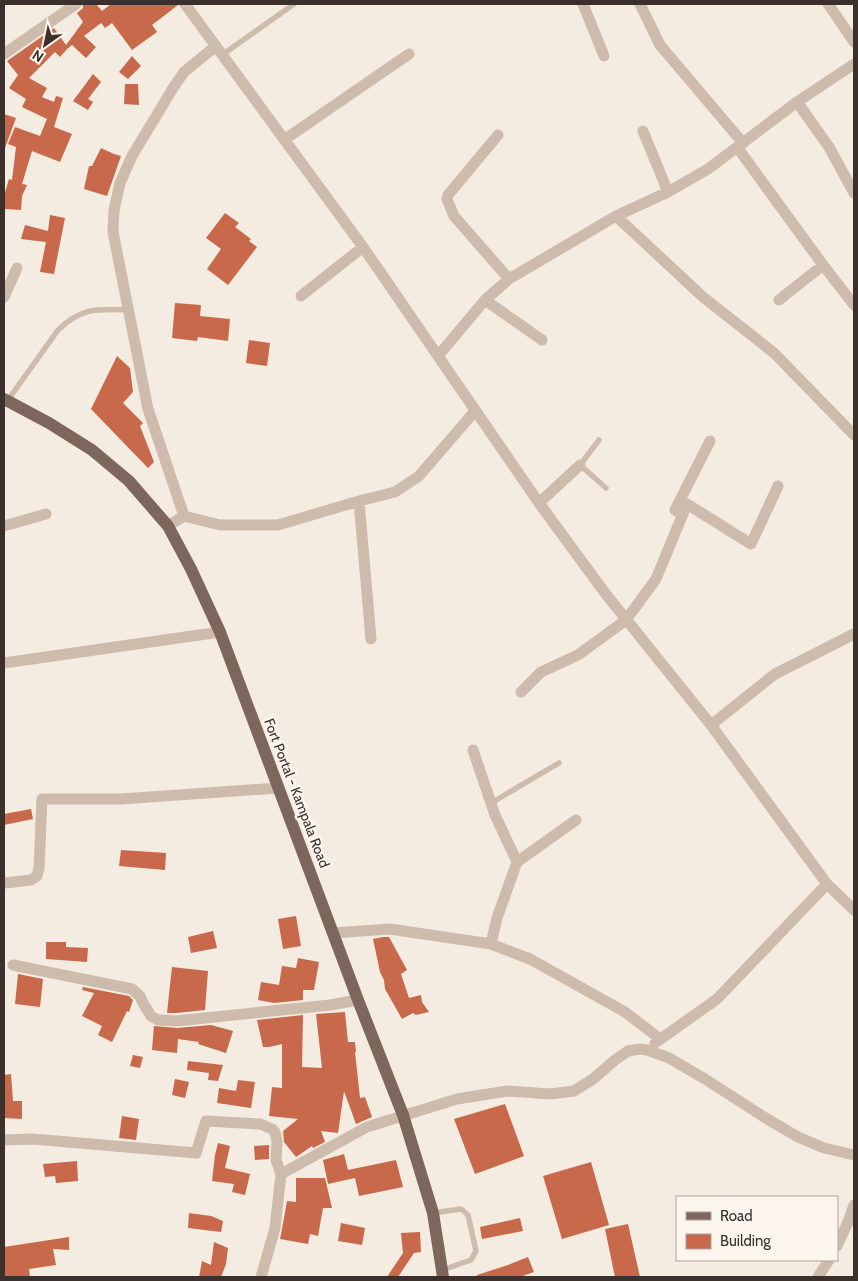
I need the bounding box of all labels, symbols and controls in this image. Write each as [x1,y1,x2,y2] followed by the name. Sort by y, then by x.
[20,20,70,70] north arrow
[29,46,47,66] text: N
[260,716,334,870] street label: Fort Portal - Kampala Road
[676,1196,838,1261] legend
[720,1207,753,1225] text: Road
[720,1232,771,1250] text: Building

